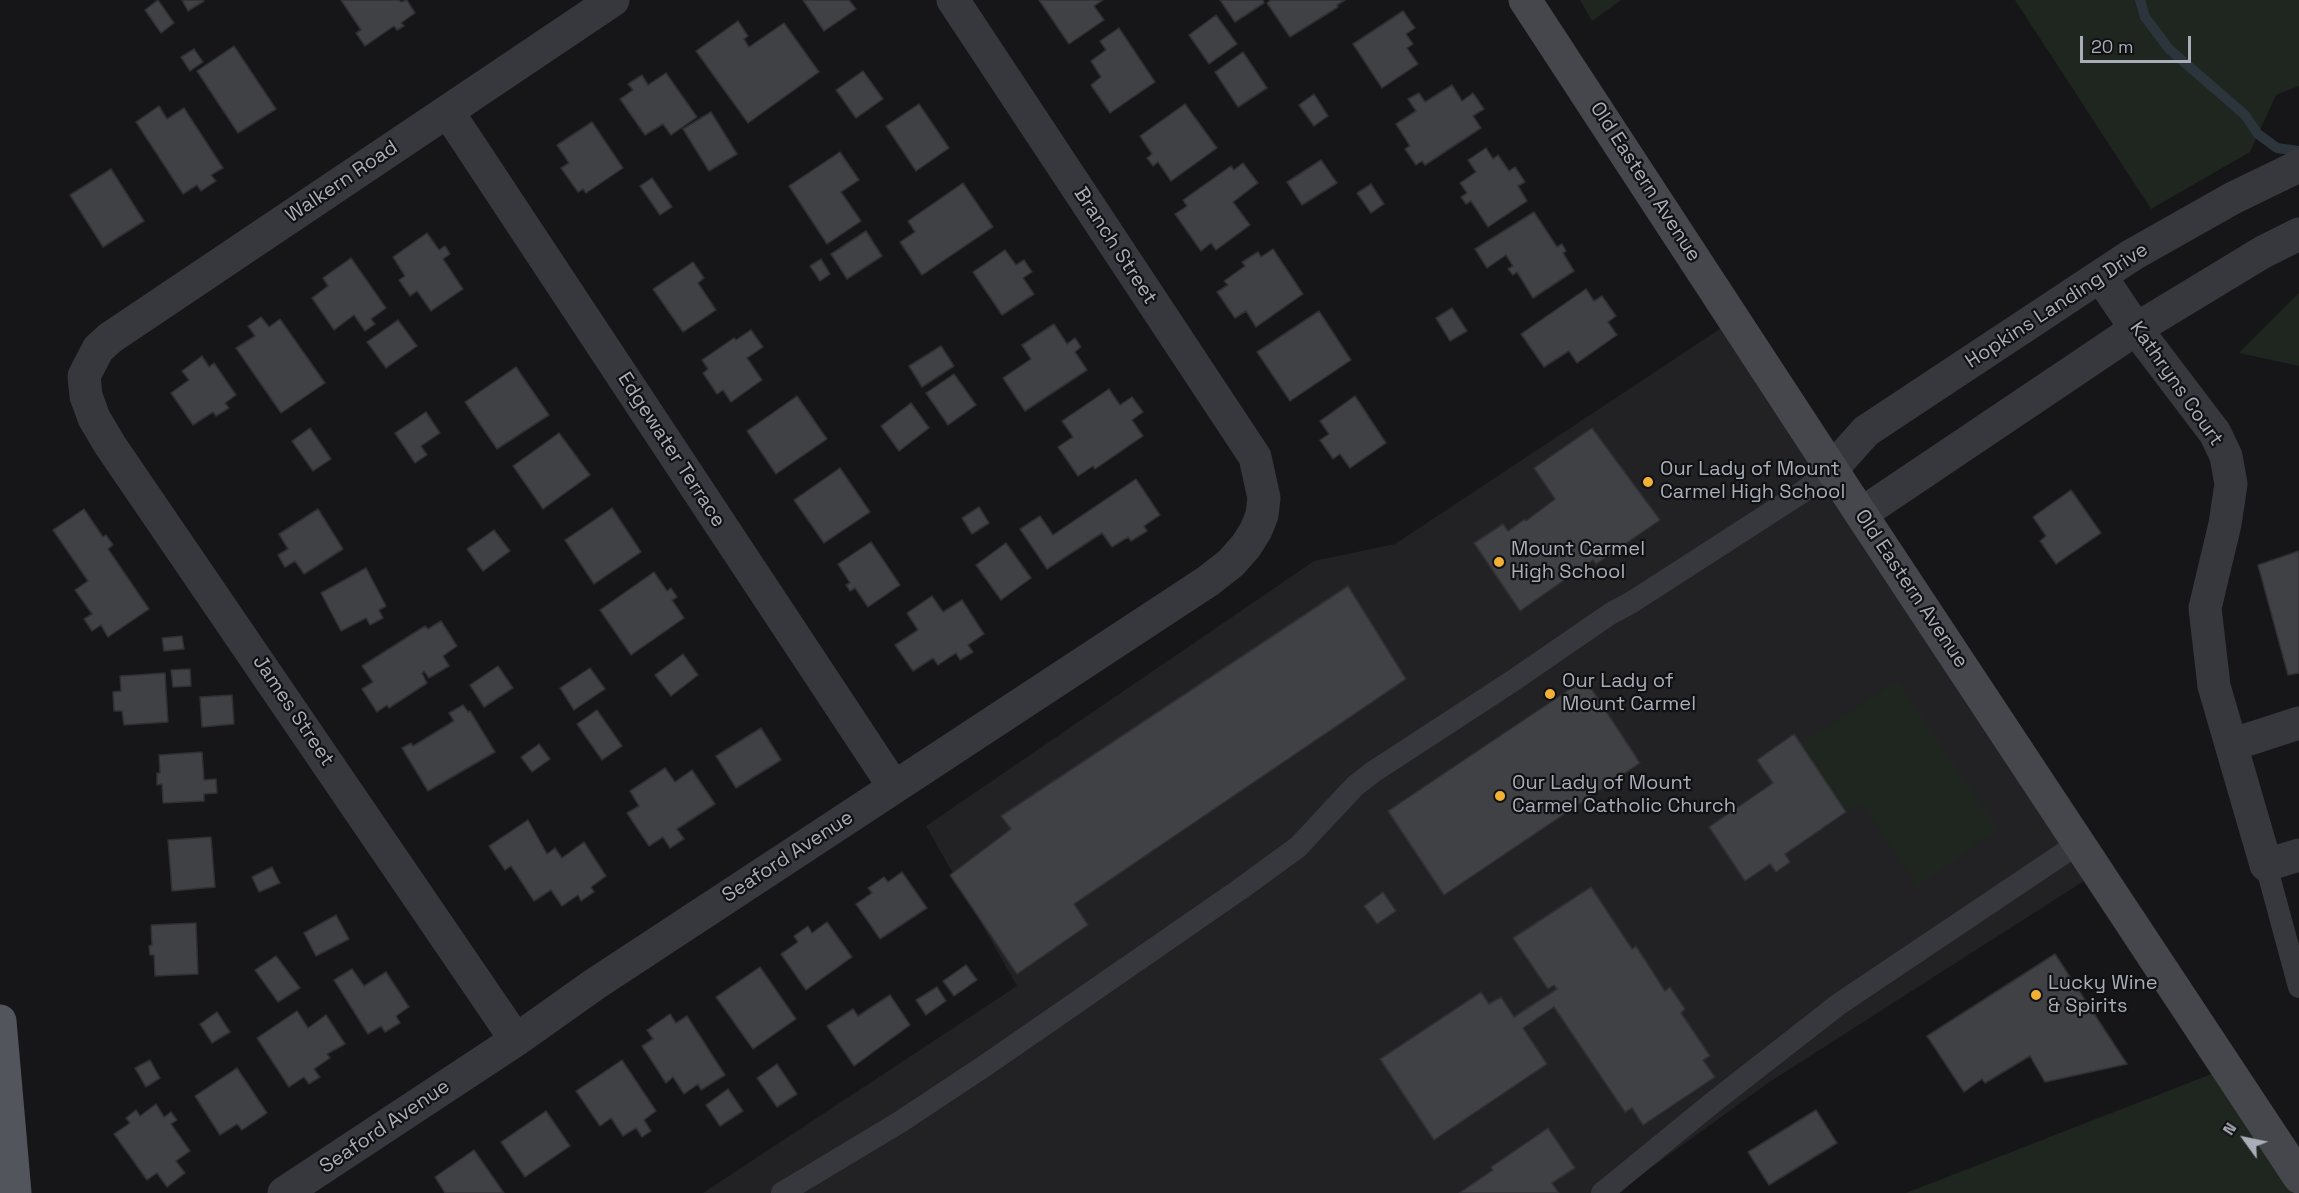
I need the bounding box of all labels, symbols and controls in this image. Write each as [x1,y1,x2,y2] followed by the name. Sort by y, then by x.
[2083,24,2194,62] scale bar
[2091,35,2134,58] text: 20 m
[1584,98,1706,266] street label: Old Eastern Avenue
[281,136,403,228] street label: Walkern Road
[1068,183,1162,309] street label: Branch Street
[1961,238,2153,374] street label: Hopkins Landing Drive
[2124,317,2228,451] street label: Kathryns Court
[612,368,730,532] street label: Edgewater Terrace
[1660,458,1845,505] place label: Our Lady of Mount Carmel High School
[1641,475,1655,489] marker: Our Lady of Mount Carmel High School
[1849,505,1973,673] street label: Old Eastern Avenue
[1511,538,1645,585] place label: Mount Carmel High School
[1492,555,1506,569] marker: Mount Carmel High School
[247,651,339,771] street label: James Street
[1562,670,1696,717] place label: Our Lady of Mount Carmel
[1543,687,1557,701] marker: Our Lady of Mount Carmel
[1512,772,1736,819] place label: Our Lady of Mount Carmel Catholic Church
[1493,789,1507,803] marker: Our Lady of Mount Carmel Catholic Church
[718,806,858,908] street label: Seaford Avenue
[2048,972,2158,1019] place label: Lucky Wine & Spirits
[2029,988,2043,1002] marker: Lucky Wine & Spirits
[315,1075,455,1179] street label: Seaford Avenue
[2215,1109,2275,1169] north arrow
[2218,1119,2241,1139] text: N

